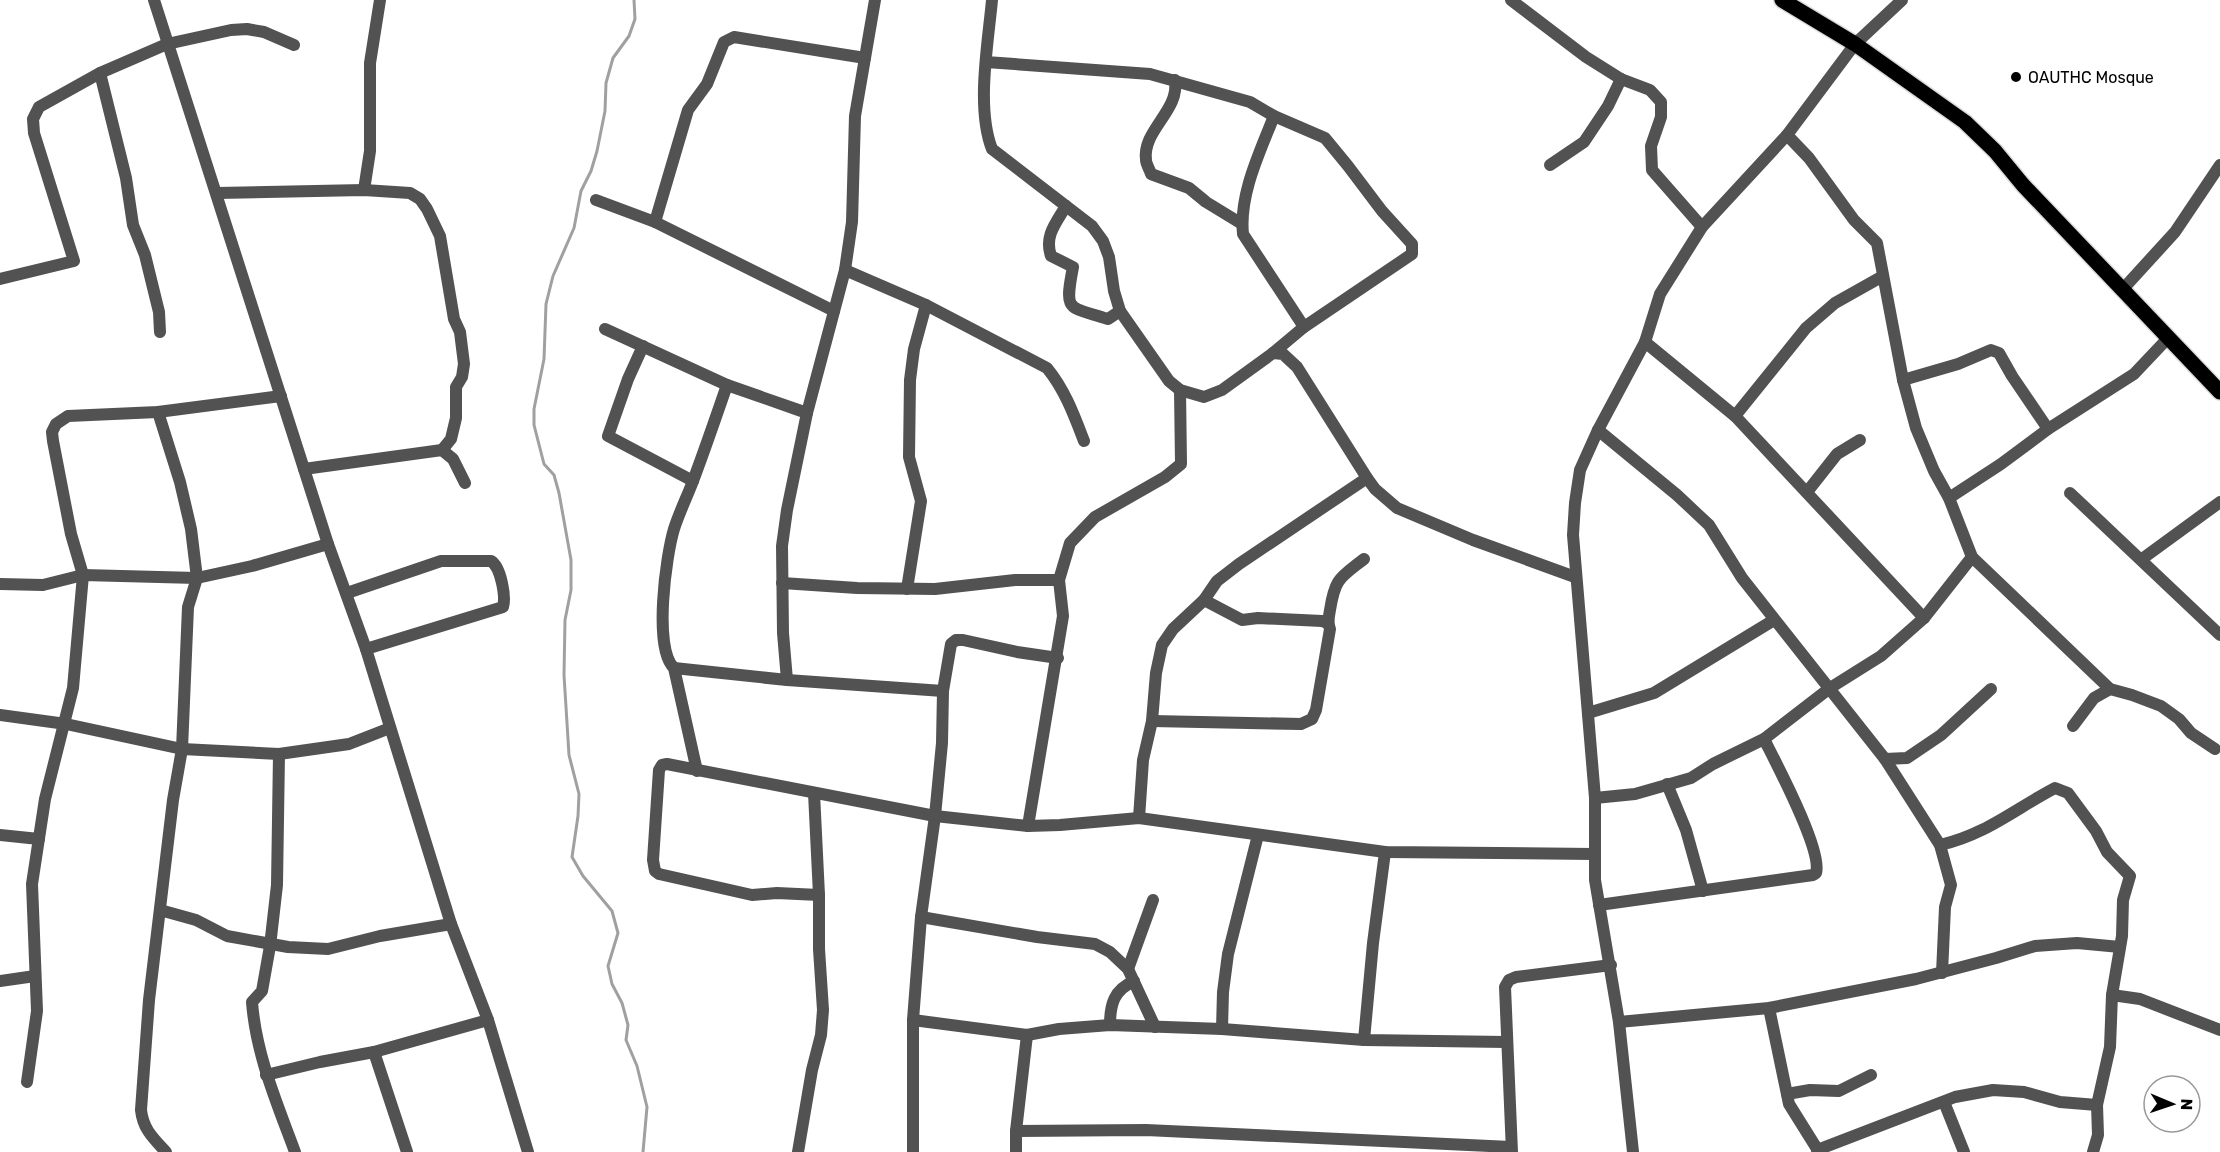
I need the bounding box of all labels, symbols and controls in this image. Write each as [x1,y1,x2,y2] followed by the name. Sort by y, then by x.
[2028,68,2154,87] place label: OAUTHC Mosque
[2009,70,2023,84] marker: OAUTHC Mosque
[2142,1074,2202,1134] north arrow
[2177,1098,2196,1111] text: N

